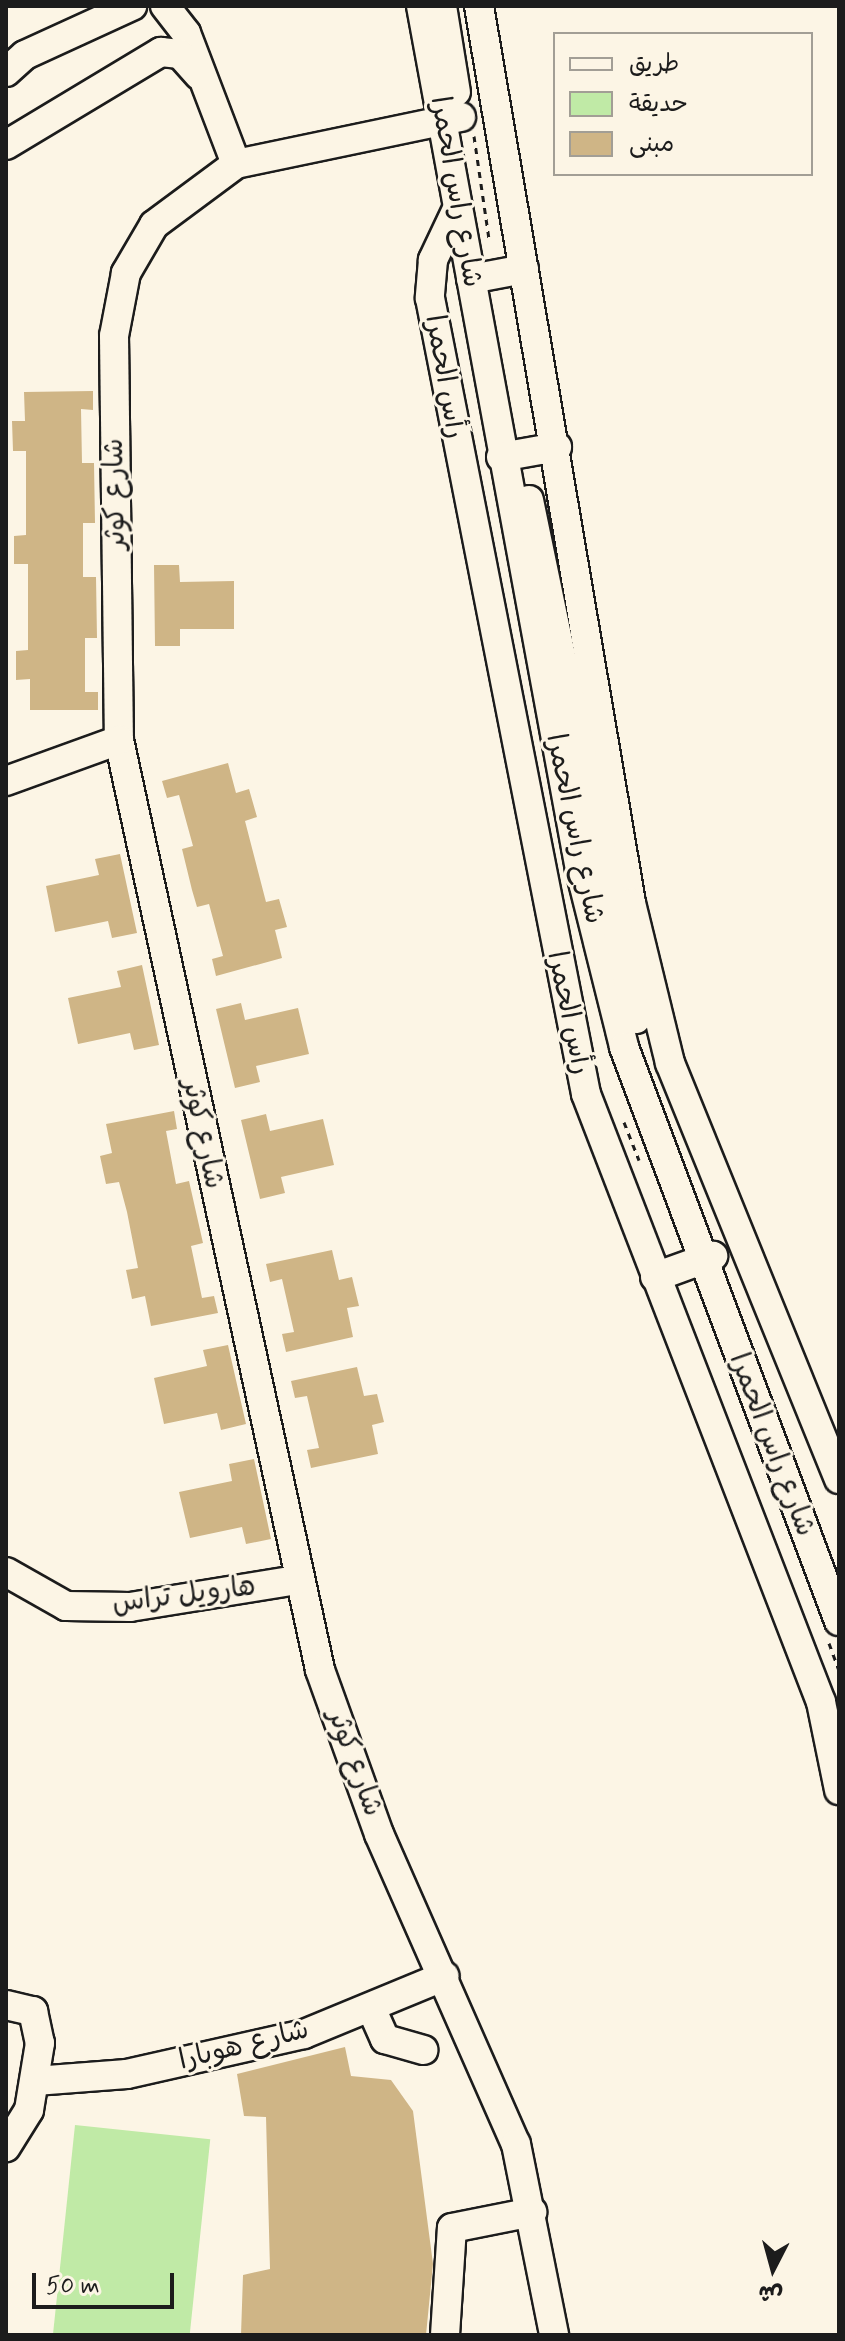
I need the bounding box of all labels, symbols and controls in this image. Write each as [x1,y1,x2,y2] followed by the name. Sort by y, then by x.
[553,32,813,176] legend
[629,49,679,80] text: طريق
[629,89,688,120] text: حديقة
[422,94,488,290] street label: شارع راس الحمرا
[629,129,674,160] text: مبنى
[417,312,471,442] street label: رأس الحمرا
[98,438,134,550] street label: شارع كوثر
[537,731,611,927] street label: شارع راس الحمرا
[539,948,597,1078] street label: رأس الحمرا
[174,1076,230,1192] street label: شارع كوثر
[721,1349,821,1541] street label: شارع راس الحمرا
[111,1571,257,1621] street label: هارويل تراس
[319,1705,389,1821] street label: شارع كوثر
[175,2014,313,2078] street label: شارع هوبارا
[733,2229,813,2309] north arrow
[36,2257,178,2307] scale bar
[46,2271,100,2302] text: 50 m
[757,2278,784,2308] text: ش

